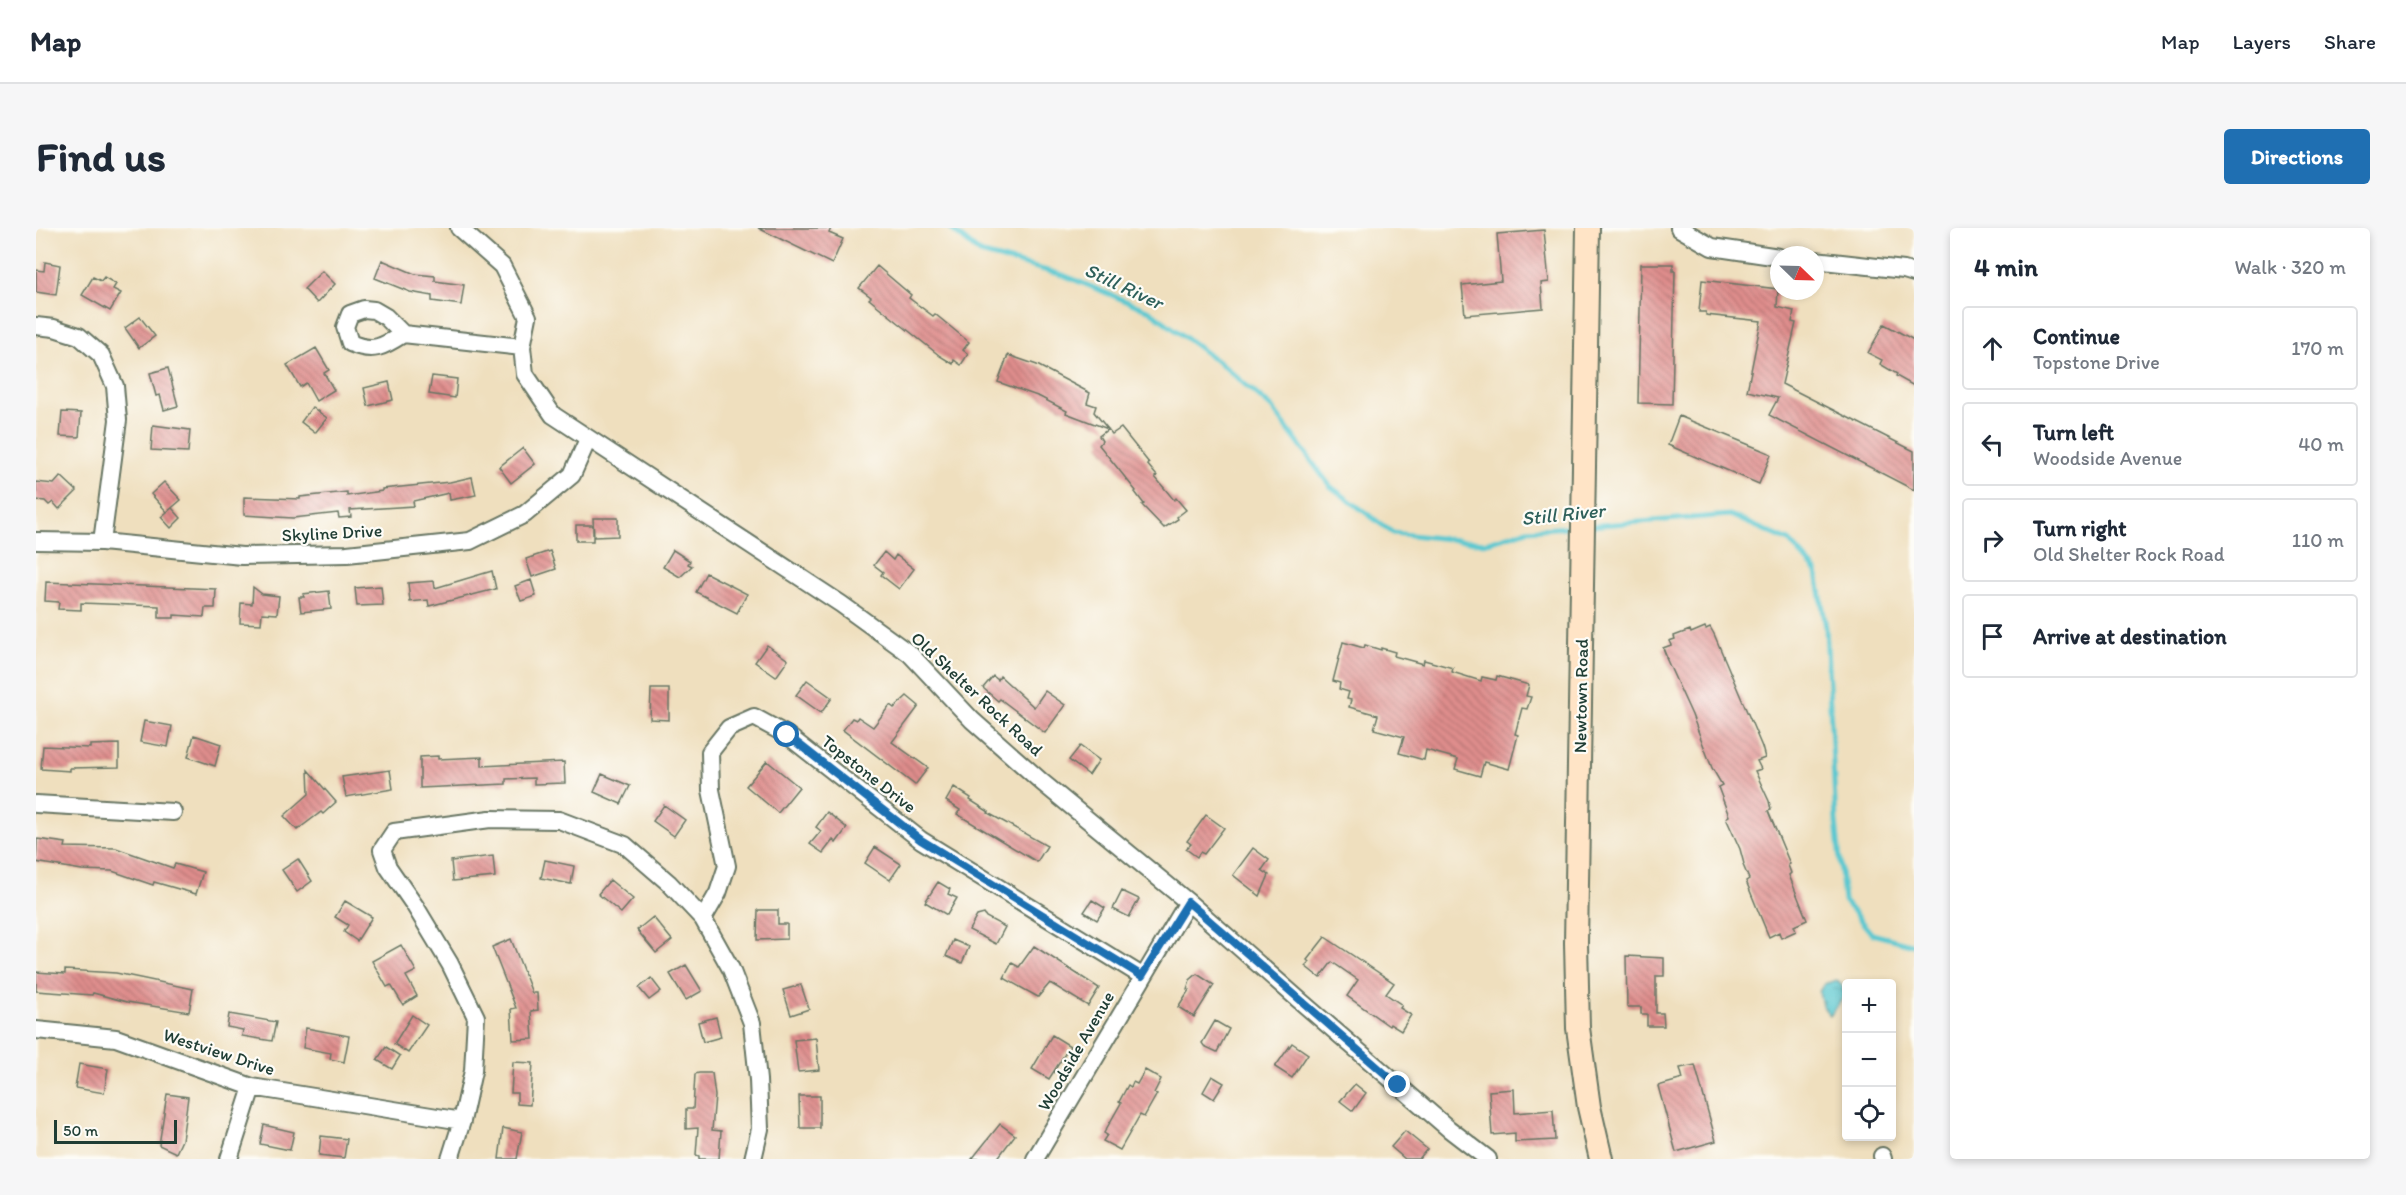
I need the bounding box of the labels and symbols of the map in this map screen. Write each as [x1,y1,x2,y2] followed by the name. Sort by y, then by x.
[1770,246,1824,300] north arrow
[1081,257,1169,316] water label: Still River
[1520,497,1608,530] water label: Still River
[281,519,383,547] street label: Skyline Drive
[906,627,1048,761] street label: Old Shelter Rock Road
[1569,638,1593,753] street label: Newtown Road
[773,721,799,747] route start
[817,730,921,818] street label: Topstone Drive
[1033,987,1119,1115] street label: Woodside Avenue
[160,1024,278,1080] street label: Westview Drive
[1384,1071,1410,1097] route end
[54,1117,177,1144] scale bar

